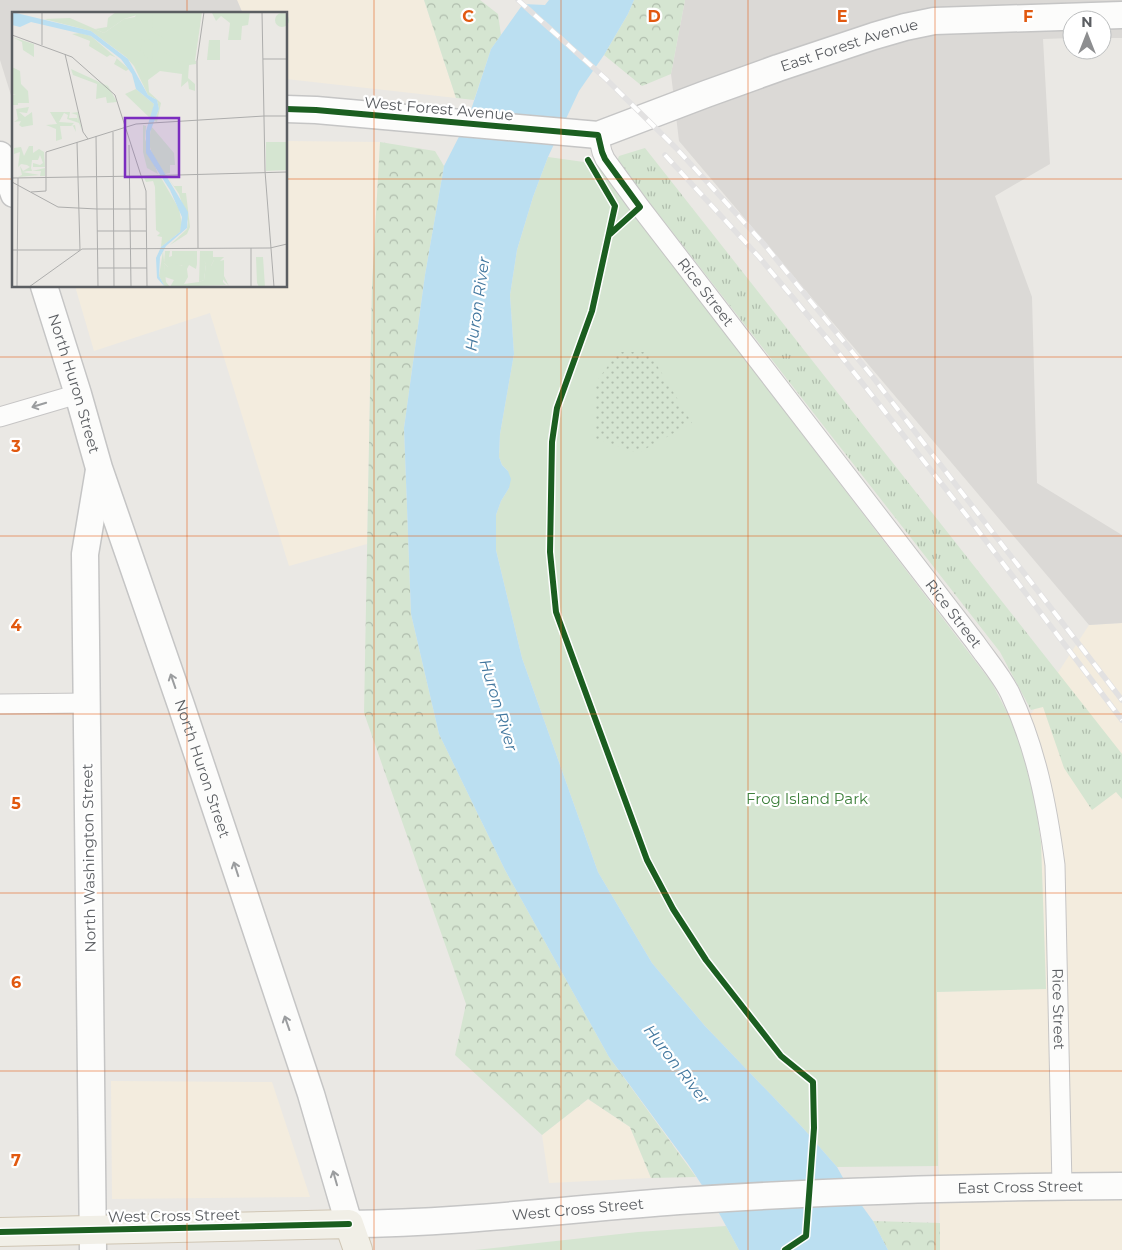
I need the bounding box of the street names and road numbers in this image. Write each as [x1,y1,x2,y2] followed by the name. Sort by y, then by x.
[778,16,920,76] street label: East Forest Avenue
[364,93,514,124] street label: West Forest Avenue
[674,254,738,330] street label: Rice Street
[44,311,104,455] street label: North Huron Street
[921,575,986,651] street label: Rice Street
[171,697,235,840] street label: North Huron Street
[77,763,100,953] street label: North Washington Street
[1048,968,1069,1050] street label: Rice Street
[957,1176,1083,1198] street label: East Cross Street
[511,1194,644,1224] street label: West Cross Street
[108,1205,240,1226] street label: West Cross Street

